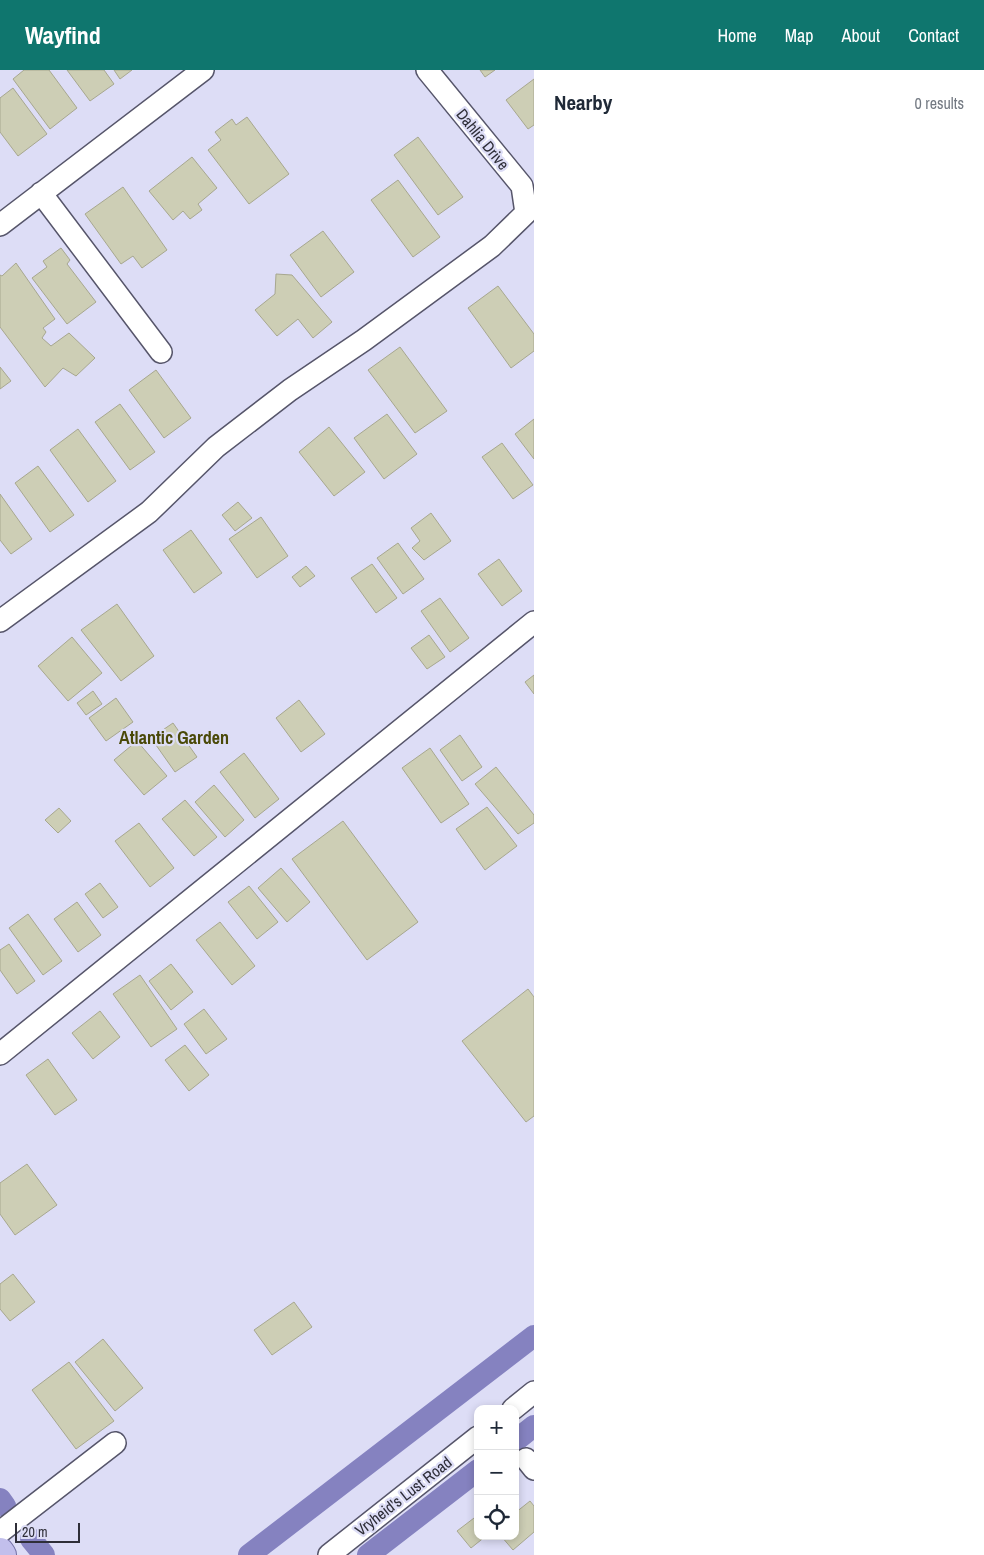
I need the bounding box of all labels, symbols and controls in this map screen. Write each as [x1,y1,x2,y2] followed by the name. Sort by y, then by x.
[25,19,101,51] text: Wayfind
[717,23,757,48] text: Home
[785,23,814,48] text: Map
[842,23,880,48] text: About
[908,23,959,48] text: Contact
[554,88,612,117] text: Nearby
[914,92,964,114] text: 0 results
[452,104,514,174] street label: Dahlia Drive
[119,725,229,750] district label: Atlantic Garden
[474,1405,519,1540] map controls
[474,1405,519,1450] button: +
[474,1450,519,1495] button: −
[350,1451,456,1541] street label: Vryheid's Lust Road
[474,1495,519,1540] button: locate
[15,1520,80,1543] scale bar
[22,1523,48,1541] text: 20 m

